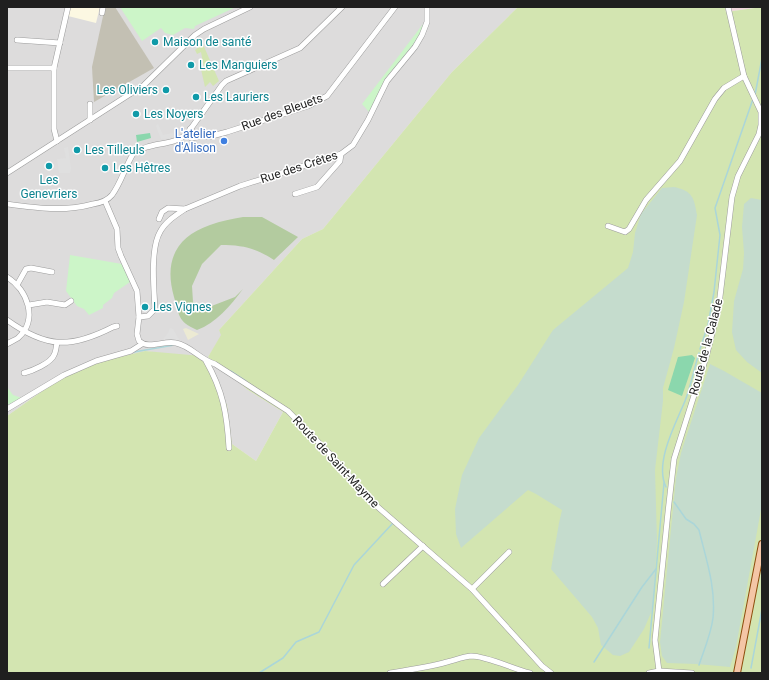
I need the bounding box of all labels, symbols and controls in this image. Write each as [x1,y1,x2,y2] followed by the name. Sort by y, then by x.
[163,35,251,49] place label: Maison de santé
[150,37,160,47] marker: Maison de santé
[199,58,278,72] place label: Les Manguiers
[186,60,196,70] marker: Les Manguiers
[97,83,158,97] place label: Les Oliviers
[161,85,171,95] marker: Les Oliviers
[204,90,269,104] place label: Les Lauriers
[239,91,325,133] street label: Rue des Bleuets
[191,92,201,102] marker: Les Lauriers
[144,107,204,121] place label: Les Noyers
[131,109,141,119] marker: Les Noyers
[175,127,216,155] place label: L'atelier d'Alison
[219,136,229,146] marker: L'atelier d'Alison
[85,143,145,157] place label: Les Tilleuls
[72,145,82,155] marker: Les Tilleuls
[259,148,339,186] street label: Rue des Crêtes
[44,161,54,171] marker: Les Genevriers
[113,161,170,175] place label: Les Hêtres
[100,163,110,173] marker: Les Hêtres
[21,173,77,201] place label: Les Genevriers
[686,297,726,397] street label: Route de la Calade
[153,300,211,314] place label: Les Vignes
[140,302,150,312] marker: Les Vignes
[290,413,382,511] street label: Route de Saint-Mayme

